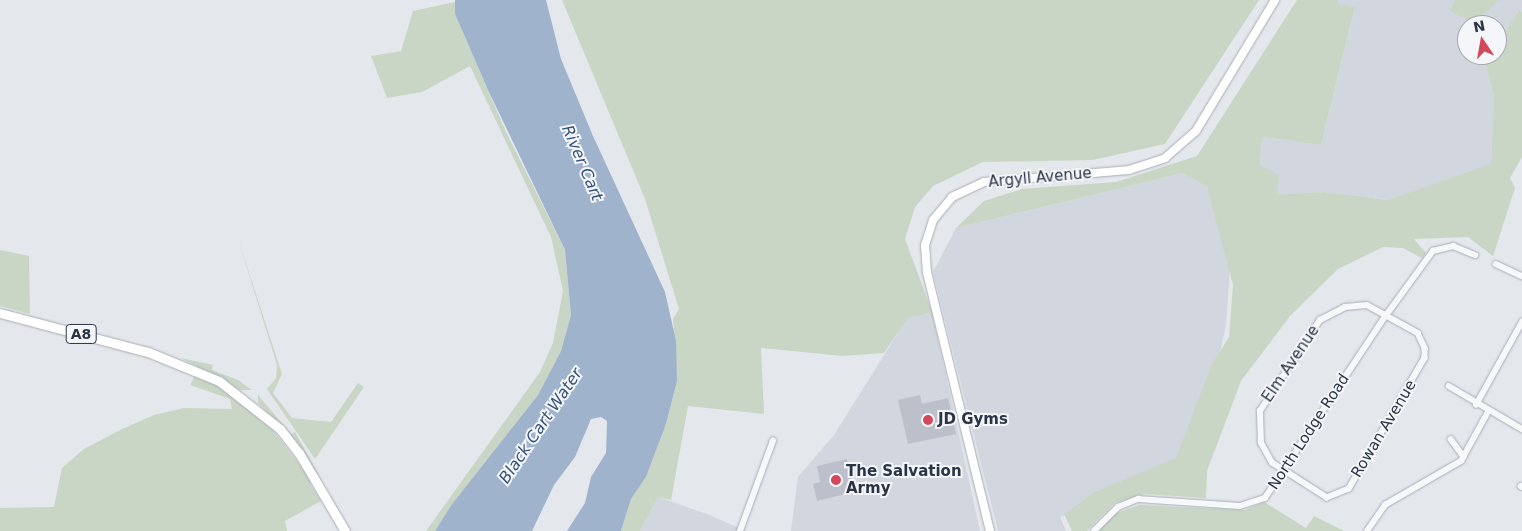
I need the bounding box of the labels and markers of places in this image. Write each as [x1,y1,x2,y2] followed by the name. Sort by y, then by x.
[938,411,1008,429] place label: JD Gyms
[922,414,934,426] marker: JD Gyms
[846,462,962,497] place label: The Salvation Army
[830,474,842,486] marker: The Salvation Army

